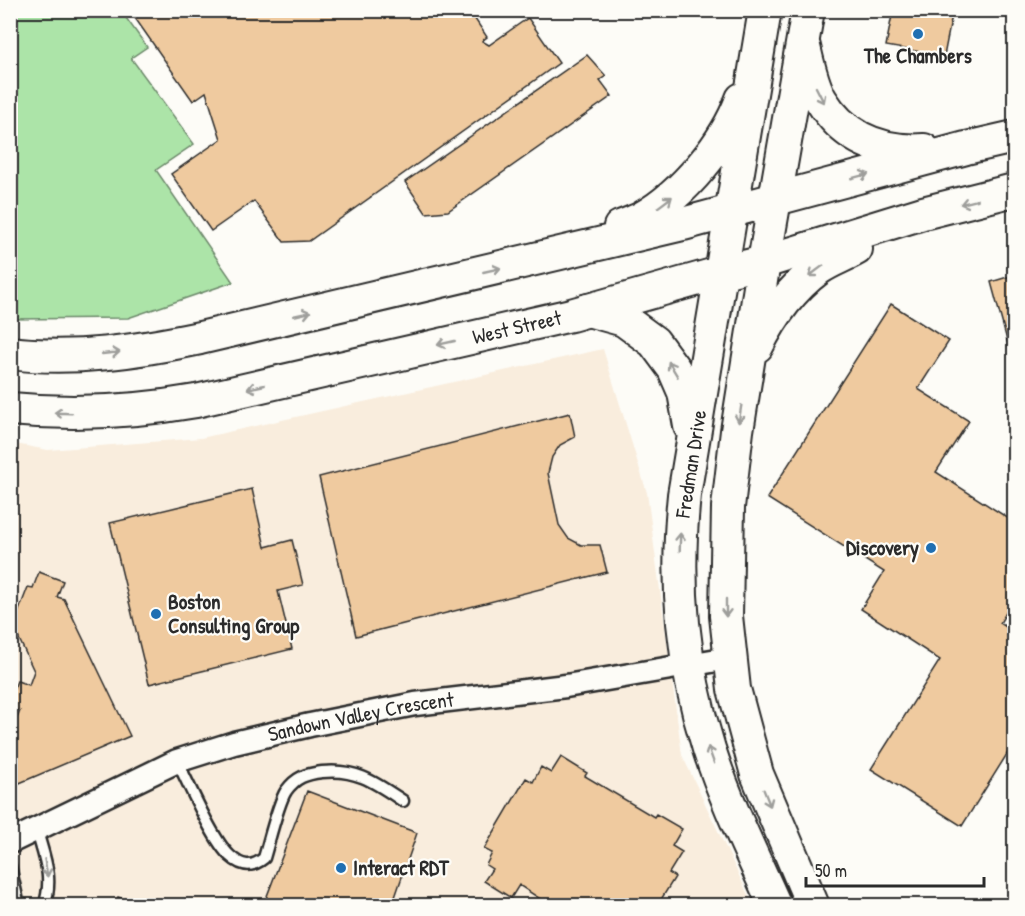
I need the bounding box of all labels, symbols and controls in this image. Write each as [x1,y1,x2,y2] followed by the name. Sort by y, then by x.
[911,27,925,41] marker: The Chambers
[863,41,972,70] place label: The Chambers
[815,86,826,104] one-way arrow
[850,170,869,182] one-way arrow
[656,195,672,208] one-way arrow
[960,196,979,208] one-way arrow
[481,264,501,275] one-way arrow
[809,265,825,277] one-way arrow
[470,303,565,351] street label: West Street
[291,308,311,319] one-way arrow
[436,338,455,350] one-way arrow
[100,347,120,358] one-way arrow
[666,361,678,378] one-way arrow
[246,382,266,393] one-way arrow
[734,404,745,423] one-way arrow
[53,407,73,418] one-way arrow
[668,408,713,521] street label: Fredman Drive
[674,533,685,553] one-way arrow
[846,533,919,563] place label: Discovery
[924,541,938,555] marker: Discovery
[168,587,300,641] place label: Boston Consulting Group
[720,598,732,618] one-way arrow
[149,607,163,621] marker: Boston Consulting Group
[265,684,456,748] street label: Sandown Valley Crescent
[705,746,716,765] one-way arrow
[762,788,773,807] one-way arrow
[806,850,984,888] scale bar
[353,853,450,882] place label: Interact RDT
[41,858,52,877] one-way arrow
[815,858,847,883] text: 50 m
[334,861,348,875] marker: Interact RDT

